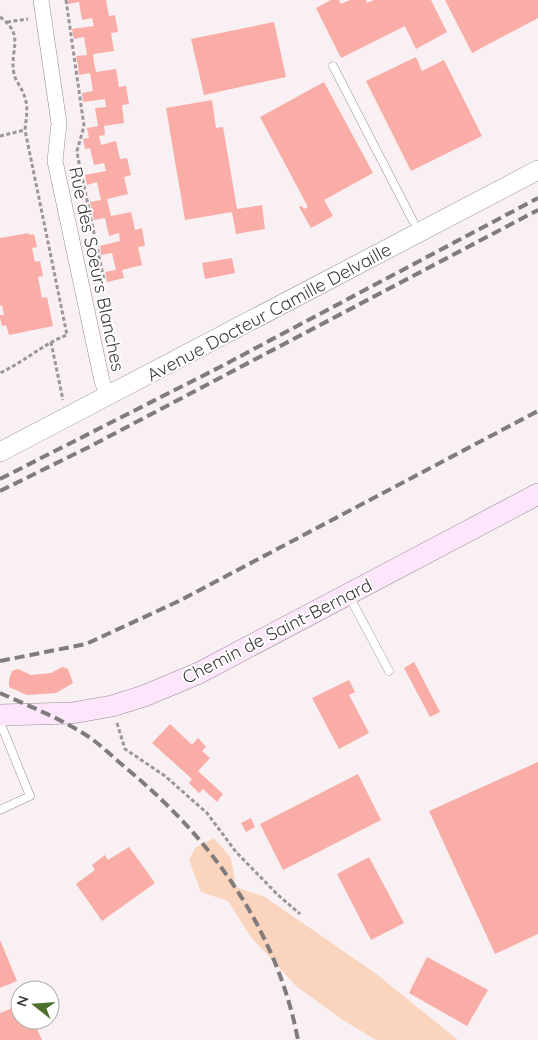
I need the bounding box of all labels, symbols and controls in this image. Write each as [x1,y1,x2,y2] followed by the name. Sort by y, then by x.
[64,165,130,373] street label: Rue des Soeurs Blanches
[143,238,395,386] street label: Avenue Docteur Camille Delvaille
[178,573,376,689] street label: Chemin de Saint-Bernard
[10,980,60,1030] north arrow
[12,994,33,1009] text: N

